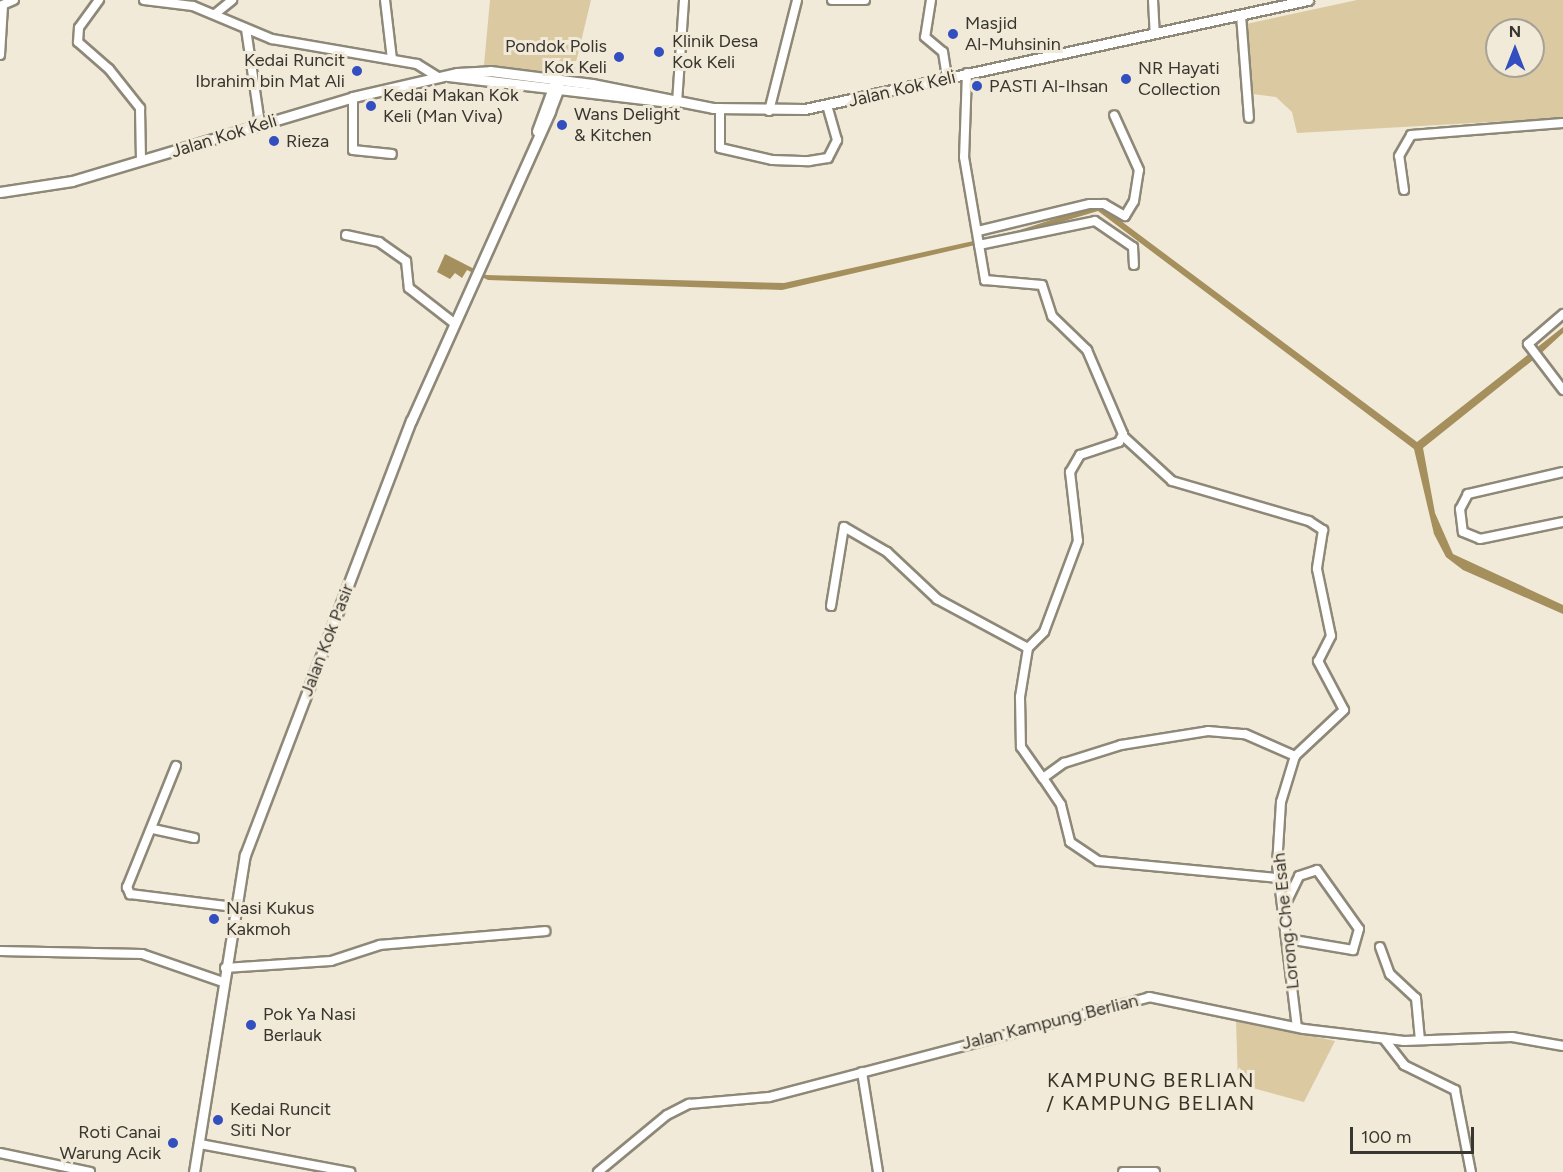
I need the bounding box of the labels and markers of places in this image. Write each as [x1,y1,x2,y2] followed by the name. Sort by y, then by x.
[965,13,1061,56] place label: Masjid Al-Muhsinin
[946,27,960,41] marker: Masjid Al-Muhsinin
[672,31,758,74] place label: Klinik Desa Kok Keli
[505,36,607,78] place label: Pondok Polis Kok Keli
[650,43,668,61] marker: Klinik Desa Kok Keli
[195,50,345,92] place label: Kedai Runcit Ibrahim bin Mat Ali
[612,50,626,64] marker: Pondok Polis Kok Keli
[1138,58,1220,100] place label: NR Hayati Collection
[350,64,364,78] marker: Kedai Runcit Ibrahim bin Mat Ali
[1119,72,1133,86] marker: NR Hayati Collection
[989,75,1108,97] place label: PASTI Al-Ihsan
[970,79,984,93] marker: PASTI Al-Ihsan
[383,85,519,128] place label: Kedai Makan Kok Keli (Man Viva)
[364,99,378,113] marker: Kedai Makan Kok Keli (Man Viva)
[574,104,680,146] place label: Wans Delight & Kitchen
[555,118,569,132] marker: Wans Delight & Kitchen
[286,130,329,152] place label: Rieza
[267,134,281,148] marker: Rieza
[226,898,314,940] place label: Nasi Kukus Kakmoh
[207,912,221,926] marker: Nasi Kukus Kakmoh
[263,1004,356,1046] place label: Pok Ya Nasi Berlauk
[244,1018,258,1032] marker: Pok Ya Nasi Berlauk
[230,1099,331,1142] place label: Kedai Runcit Siti Nor
[211,1113,225,1127] marker: Kedai Runcit Siti Nor
[59,1122,161,1164] place label: Roti Canai Warung Acik
[166,1136,180,1150] marker: Roti Canai Warung Acik

